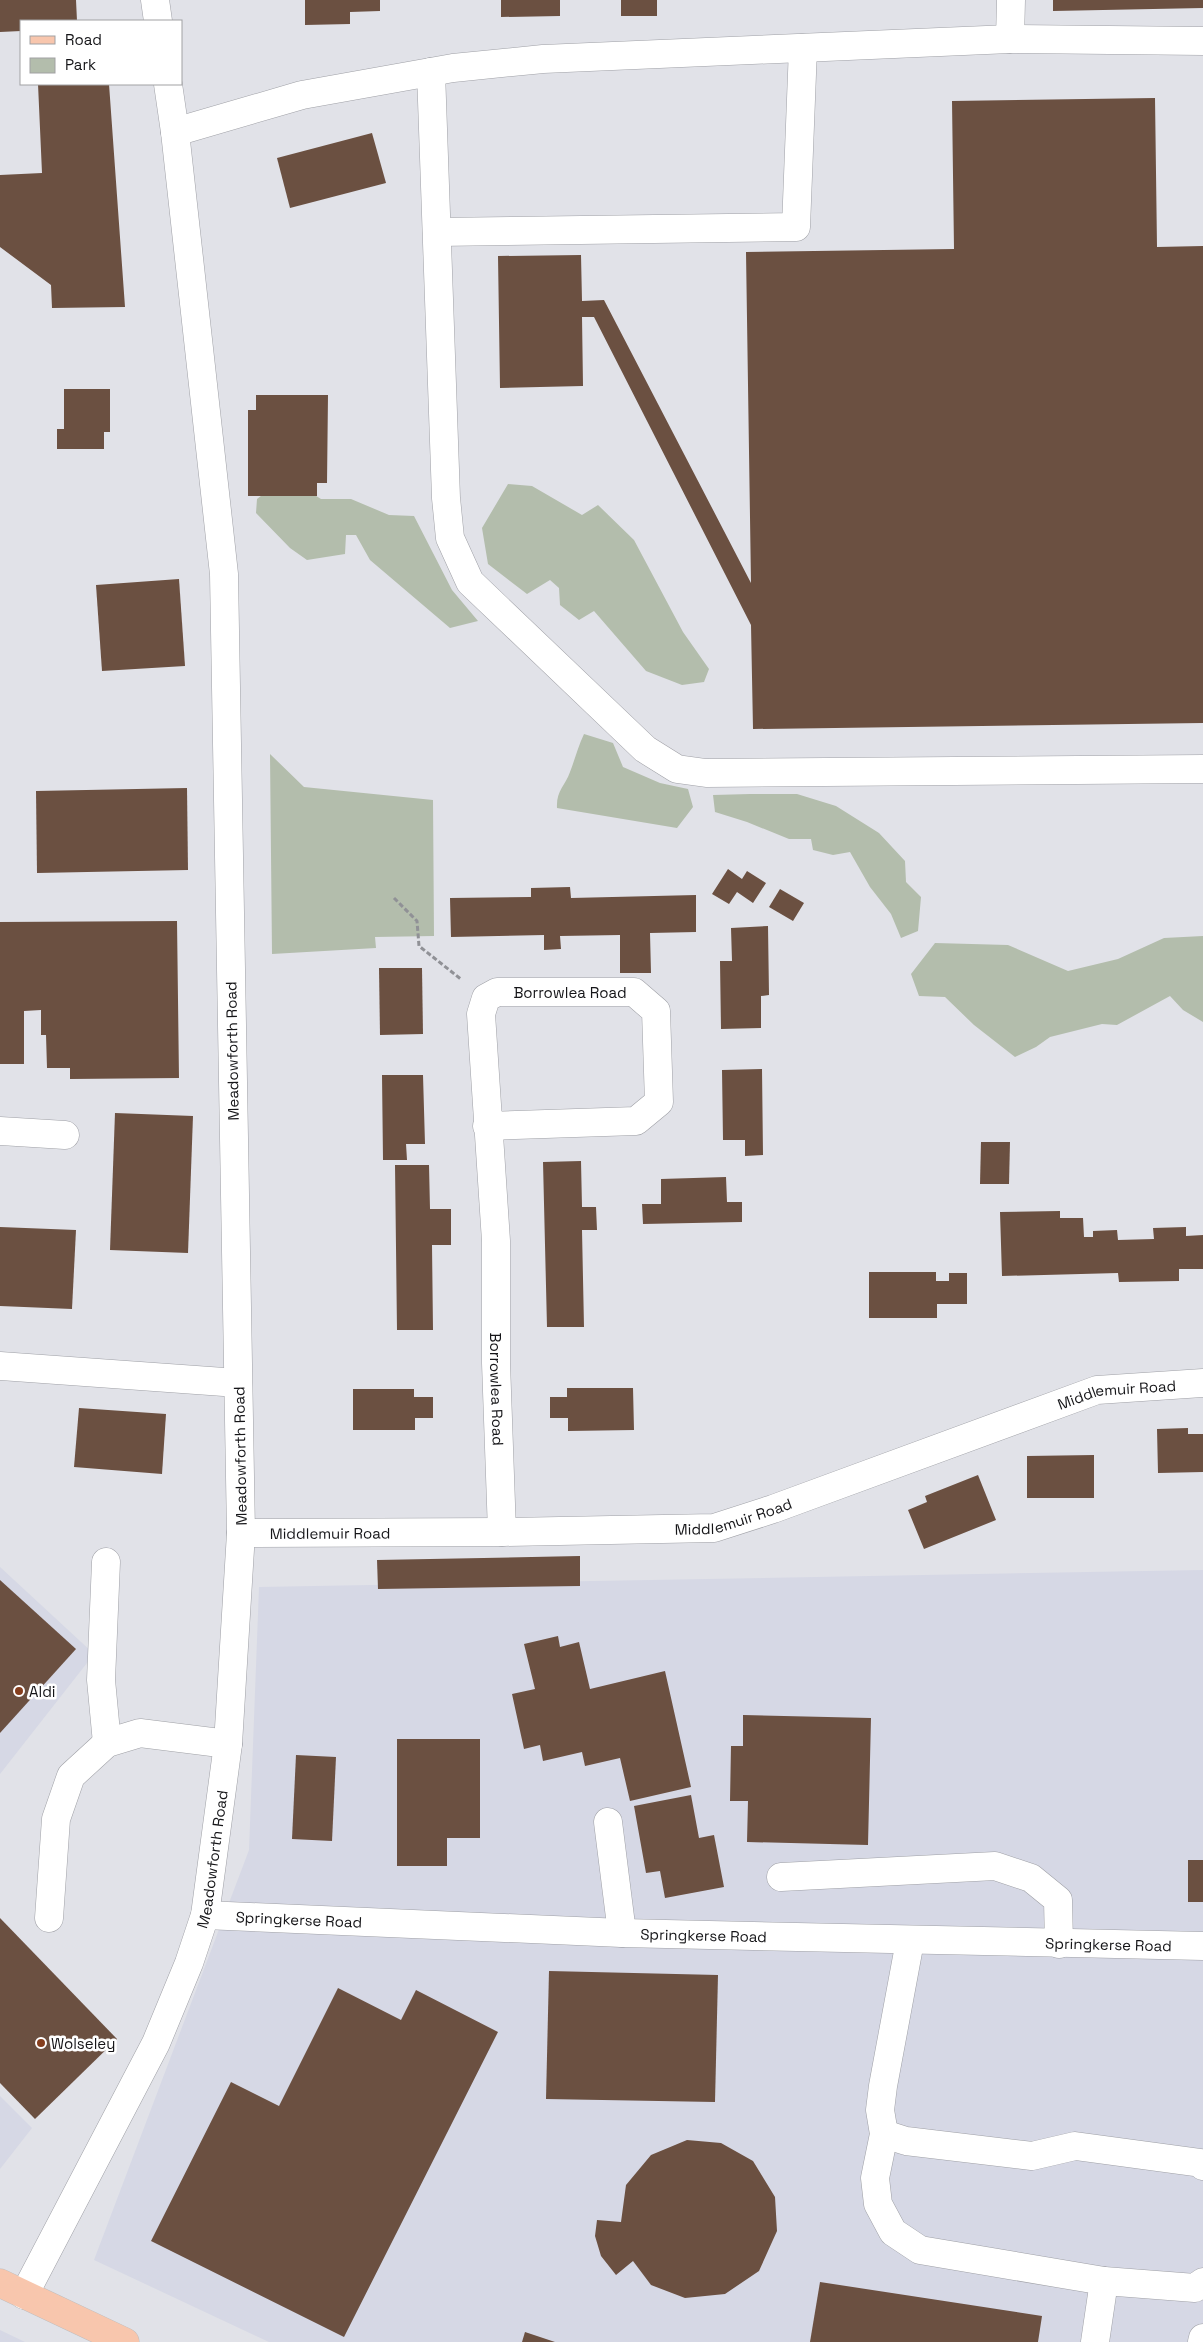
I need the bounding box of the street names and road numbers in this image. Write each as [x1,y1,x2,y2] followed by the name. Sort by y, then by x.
[221,981,243,1121] street label: Meadowforth Road
[513,983,627,1002] street label: Borrowlea Road
[486,1333,508,1446] street label: Borrowlea Road
[1055,1375,1177,1413] street label: Middlemuir Road
[229,1386,251,1526] street label: Meadowforth Road
[674,1493,794,1538] street label: Middlemuir Road
[270,1523,390,1542] street label: Middlemuir Road
[192,1789,231,1931] street label: Meadowforth Road
[235,1907,363,1931] street label: Springkerse Road
[640,1924,767,1946] street label: Springkerse Road
[1045,1933,1172,1955] street label: Springkerse Road

